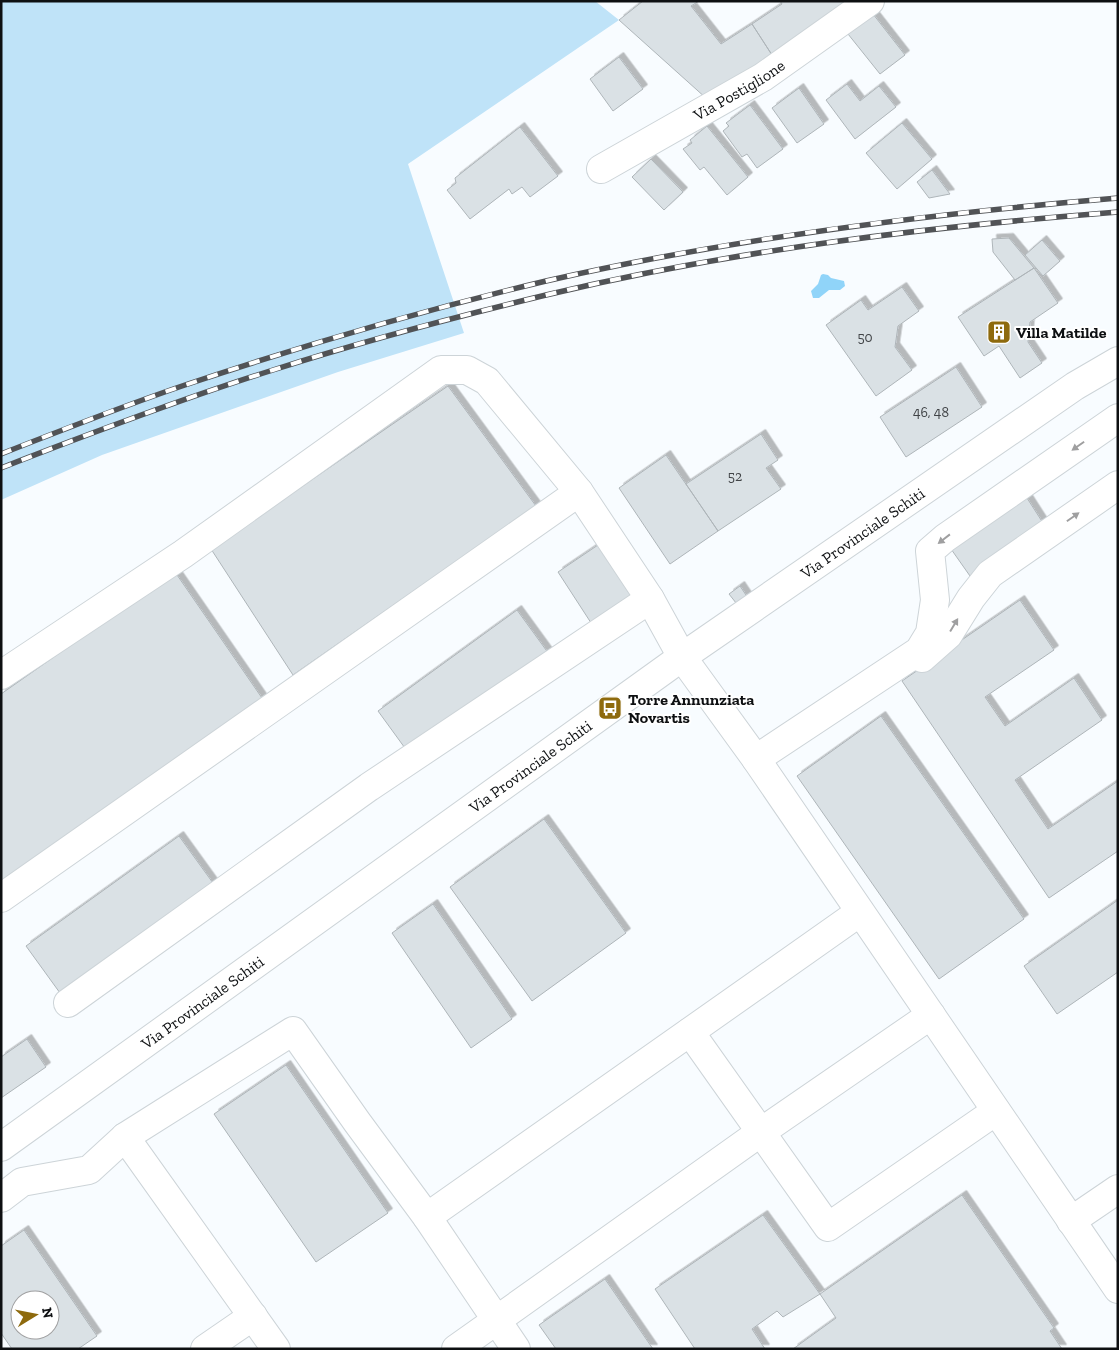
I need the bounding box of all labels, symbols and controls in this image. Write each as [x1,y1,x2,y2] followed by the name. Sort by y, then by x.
[689,56,788,125] street label: Via Postiglione
[986,319,1012,345] building icon: Villa Matilde
[1016,323,1107,342] place label: Villa Matilde
[857,329,873,346] house number: 50
[913,404,949,421] house number: 46, 48
[1071,441,1084,451] one-way arrow
[728,468,742,485] house number: 52
[796,483,929,583] street label: Via Provinciale Schiti
[1066,512,1079,522] one-way arrow
[938,533,951,544] one-way arrow
[950,618,959,631] one-way arrow
[628,690,754,727] place label: Torre Annunziata Novartis
[597,695,623,721] bus stop icon: Torre Annunziata Novartis
[465,716,596,818] street label: Via Provinciale Schiti
[137,952,268,1054] street label: Via Provinciale Schiti
[10,1290,60,1340] north arrow
[38,1306,57,1320] text: N

